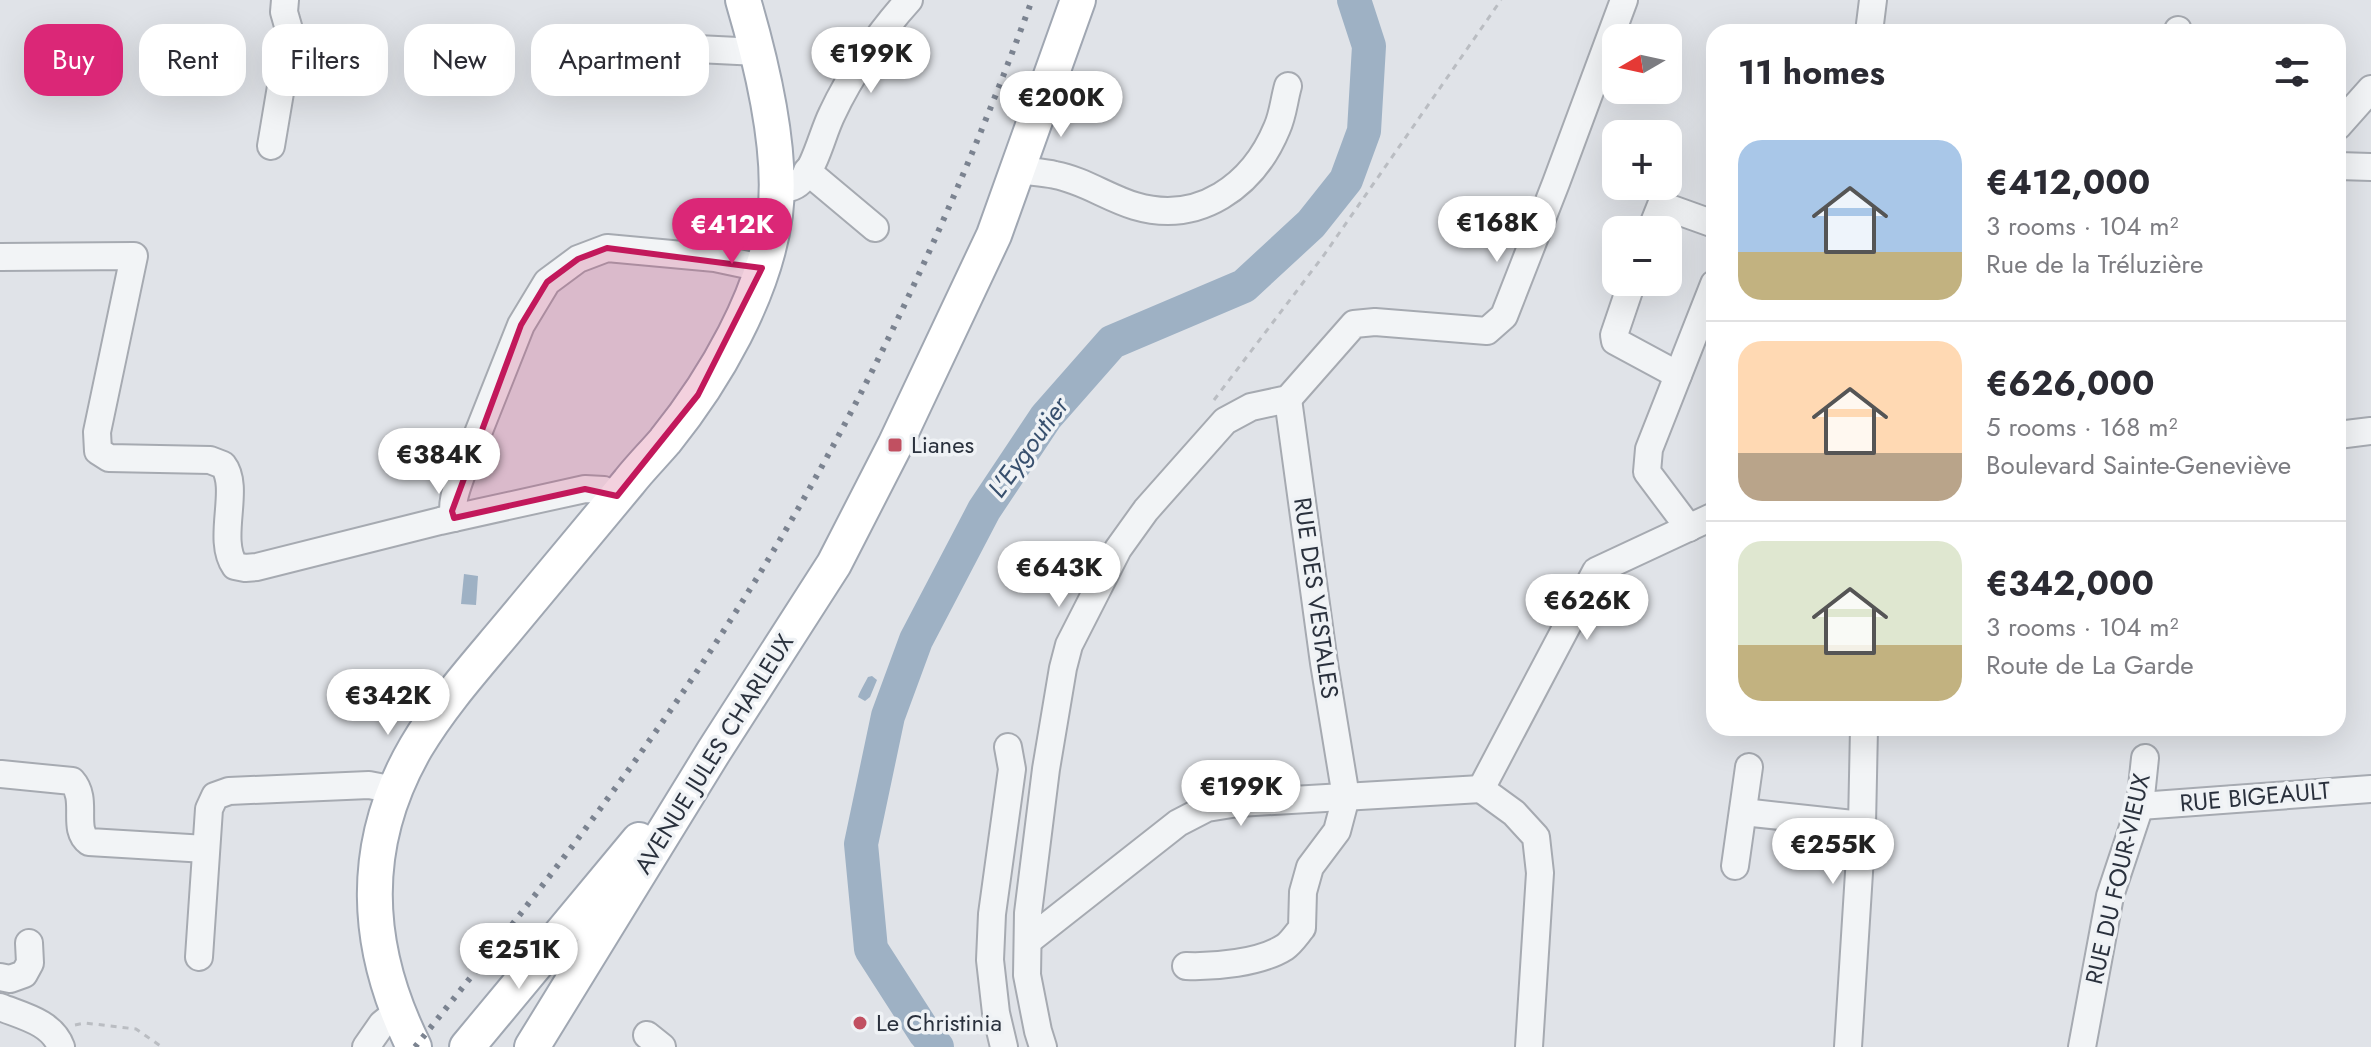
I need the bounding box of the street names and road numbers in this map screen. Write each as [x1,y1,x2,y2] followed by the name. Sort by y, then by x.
[1285,495,1348,701] street label: RUE DES VESTALES
[625,626,802,880] street label: AVENUE JULES CHARLEUX
[2076,769,2159,988] street label: RUE DU FOUR-VIEUX
[2178,772,2332,821] street label: RUE BIGEAULT

